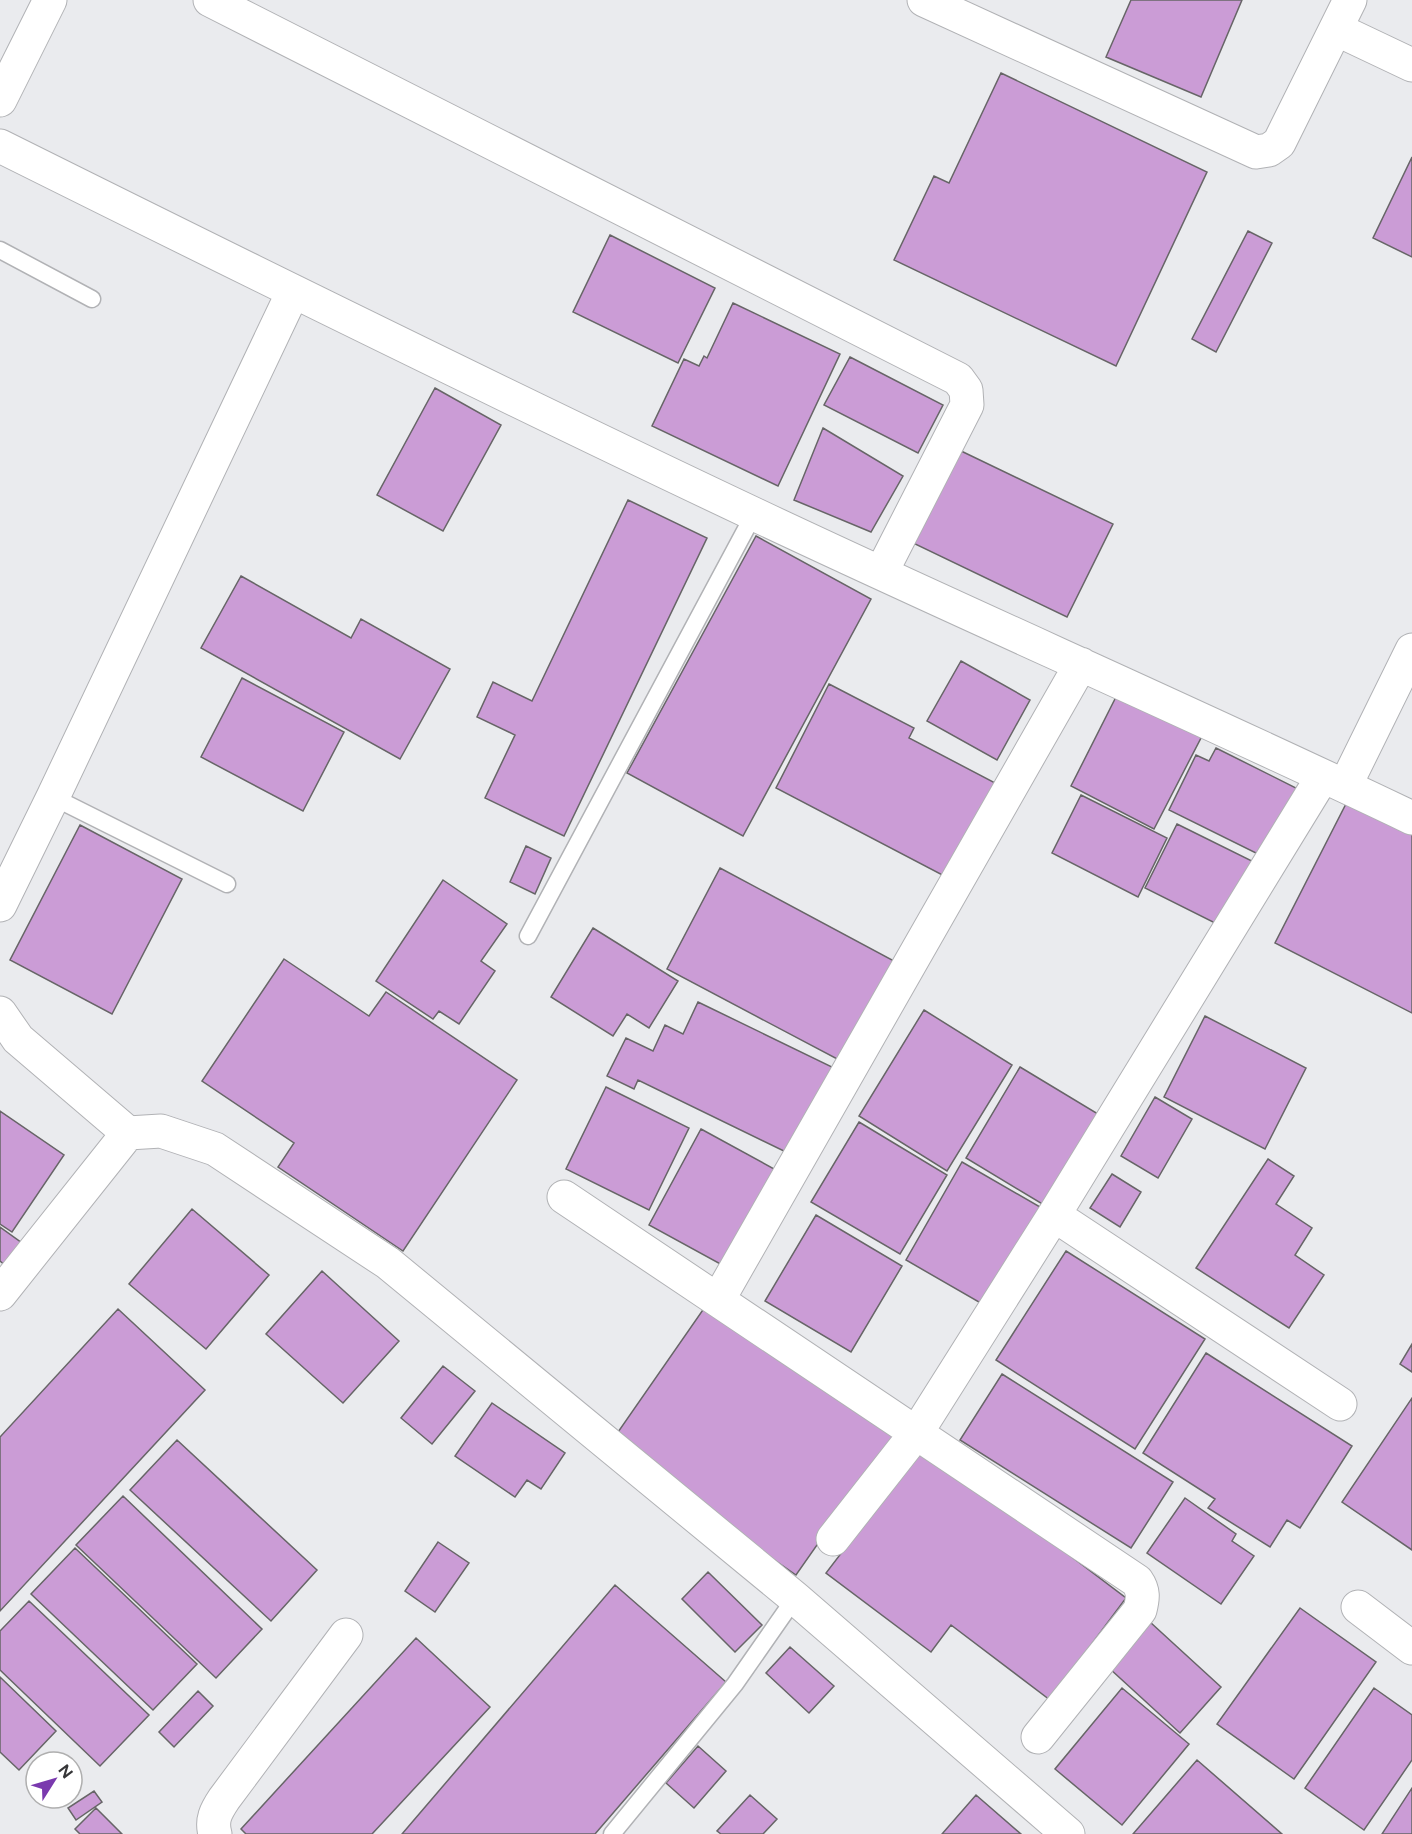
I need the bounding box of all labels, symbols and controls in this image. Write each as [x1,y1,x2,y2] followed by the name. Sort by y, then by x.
[24,1750,84,1810] north arrow
[54,1761,77,1782] text: N

